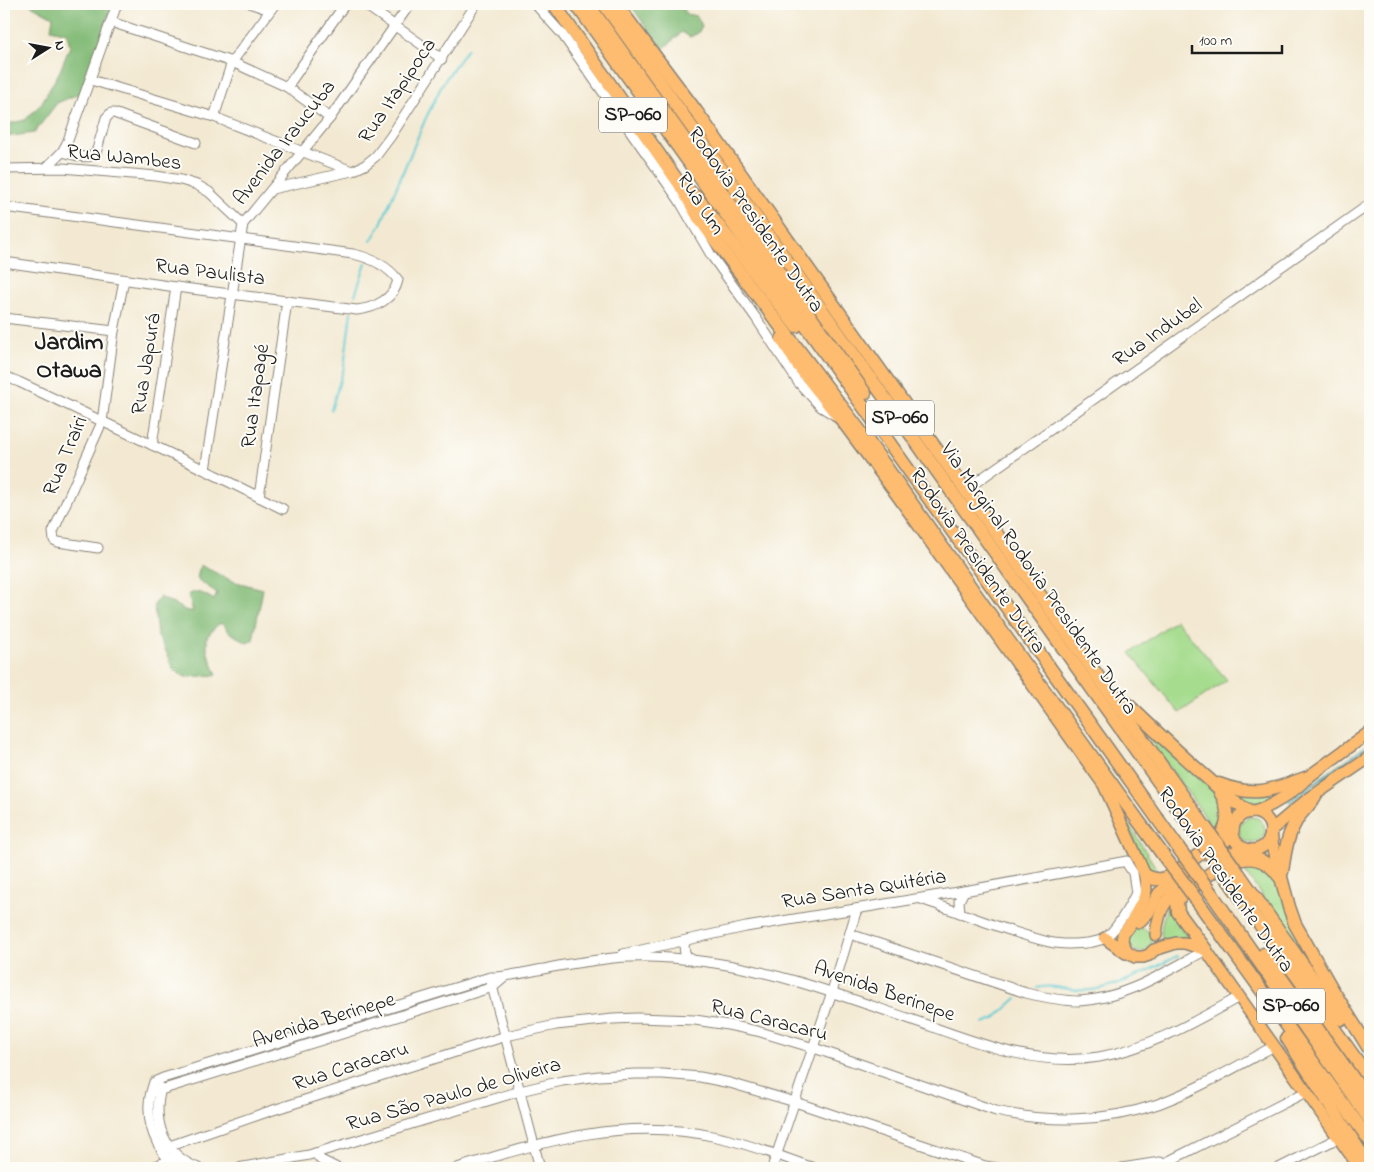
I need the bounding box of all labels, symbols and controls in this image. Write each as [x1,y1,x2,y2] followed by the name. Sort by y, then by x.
[22,22,72,72] north arrow
[1192,22,1282,54] scale bar
[1199,30,1232,52] text: 100 m
[352,32,444,150] street label: Rua Itapipoca
[48,39,70,52] text: N
[226,74,344,212] street label: Avenida Iraucuba
[599,98,667,132] road number: SP-060
[679,121,831,319] street label: Rodovia Presidente Dutra
[65,137,183,179] street label: Rua Wambes
[668,167,732,241] street label: Rua Um
[153,251,267,295] street label: Rua Paulista
[1107,291,1209,375] street label: Rua Indubel
[124,311,170,417] street label: Rua Japurá
[35,326,104,389] district label: Jardim Otawa
[234,341,280,450] street label: Rua Itapagé
[866,400,934,436] road number: SP-060
[36,411,96,501] street label: Rua Traíri
[930,436,1144,722] street label: Via Marginal Rodovia Presidente Dutra
[901,462,1053,660] street label: Rodovia Presidente Dutra
[1149,781,1301,979] street label: Rodovia Presidente Dutra
[780,862,948,918] street label: Rua Santa Quitéria
[809,954,959,1030] street label: Avenida Berinepe
[249,985,400,1057] street label: Avenida Berinepe
[1257,988,1325,1024] road number: SP-060
[707,992,831,1050] street label: Rua Caracaru
[289,1034,413,1100] street label: Rua Caracaru
[343,1050,565,1140] street label: Rua São Paulo de Oliveira

